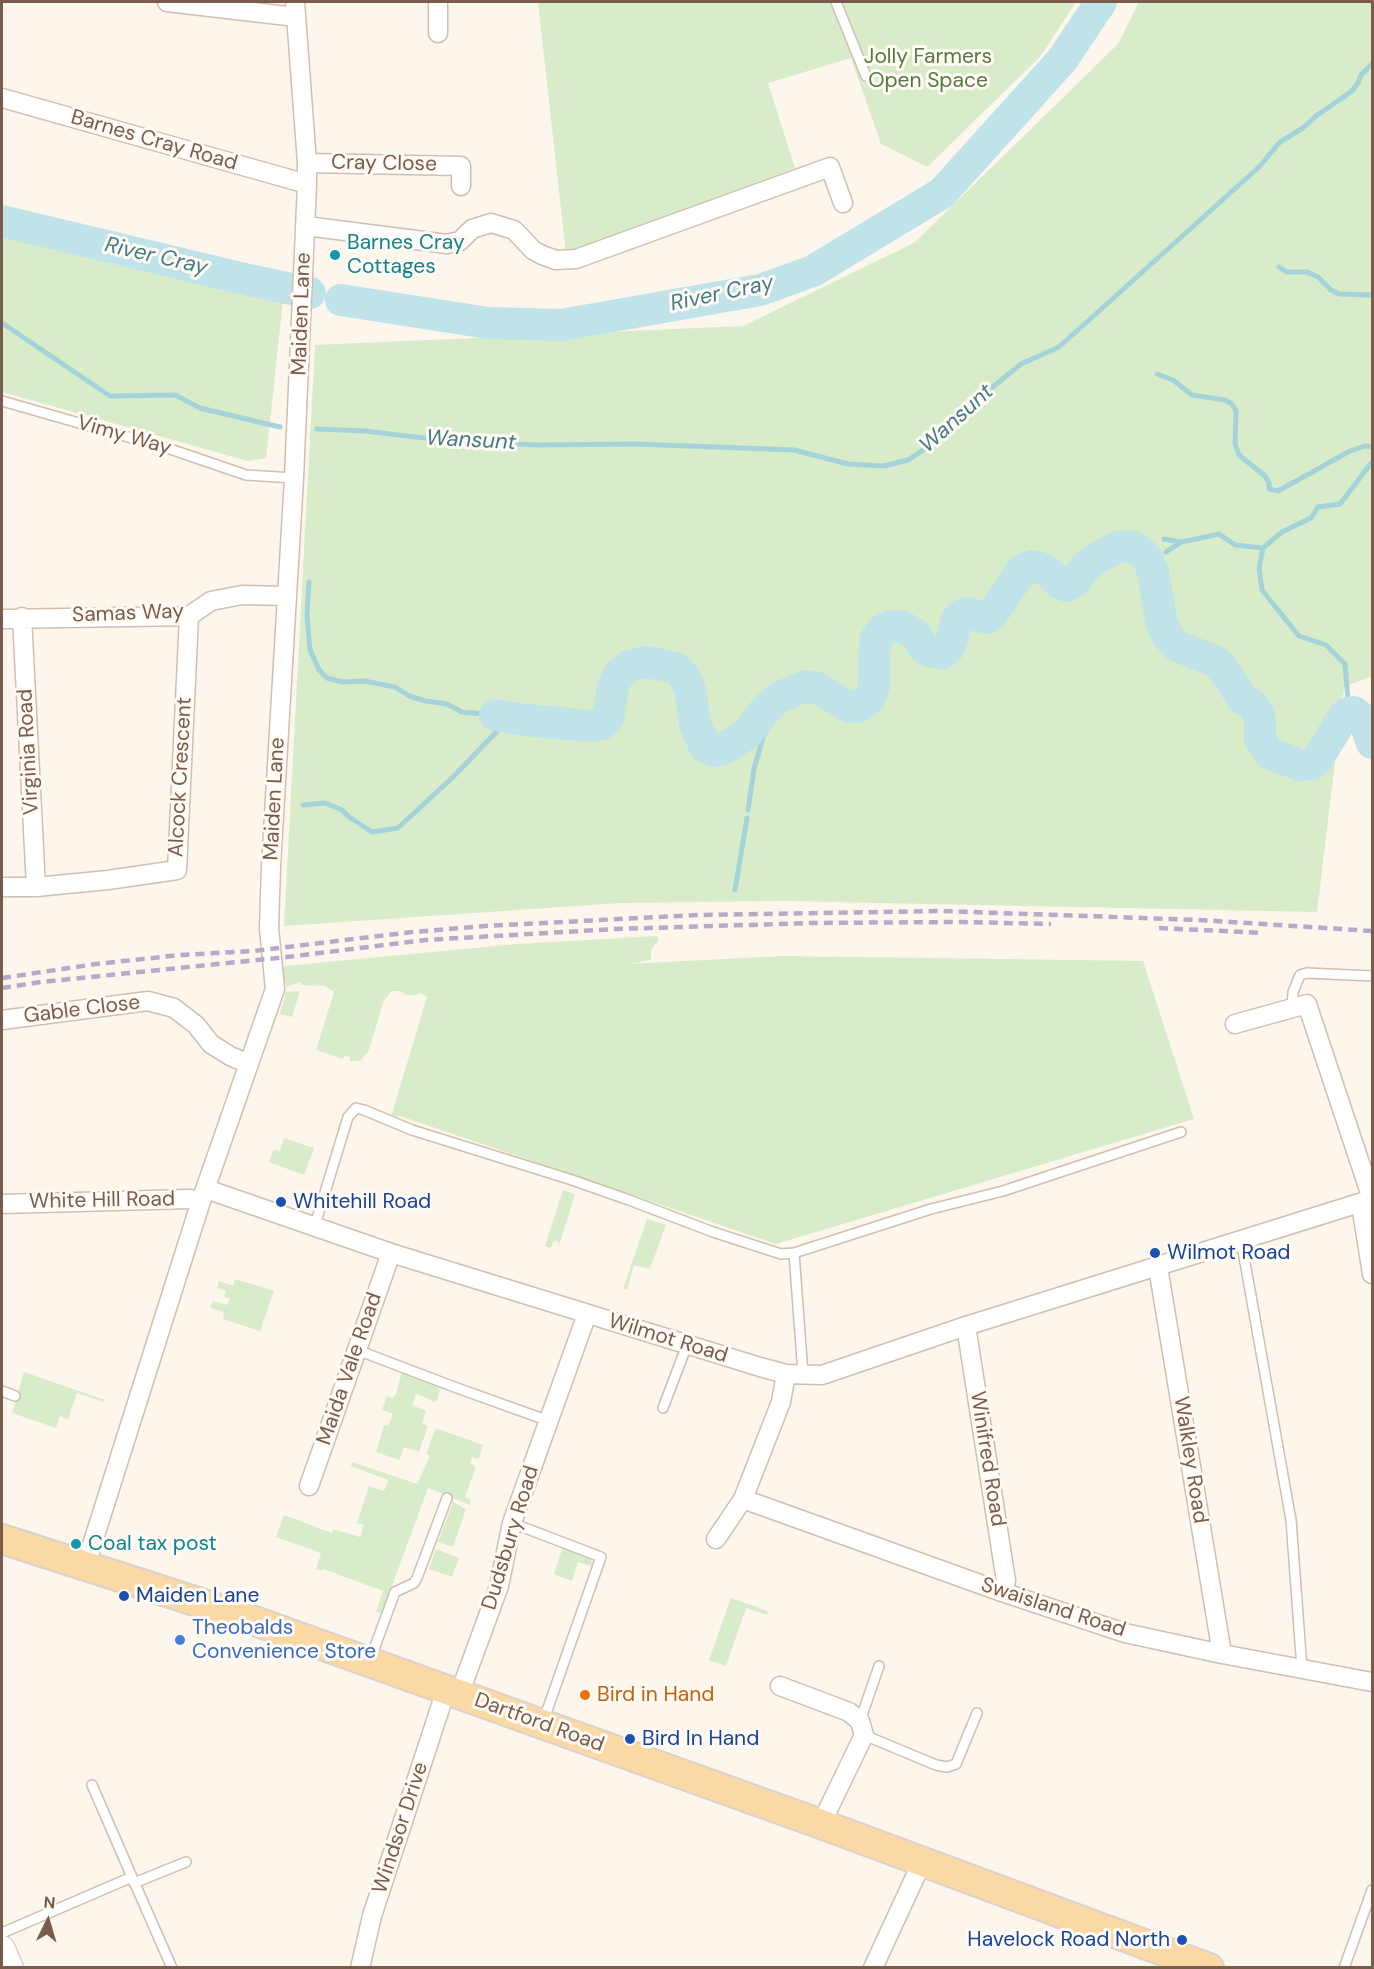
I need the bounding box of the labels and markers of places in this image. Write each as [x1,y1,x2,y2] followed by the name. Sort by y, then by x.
[347,230,465,280] place label: Barnes Cray Cottages
[328,248,342,262] marker: Barnes Cray Cottages
[293,1189,431,1215] place label: Whitehill Road
[274,1195,288,1209] marker: Whitehill Road
[1167,1240,1291,1266] place label: Wilmot Road
[1148,1246,1162,1260] marker: Wilmot Road
[88,1531,217,1557] place label: Coal tax post
[69,1537,83,1551] marker: Coal tax post
[136,1583,259,1609] place label: Maiden Lane
[117,1589,131,1603] marker: Maiden Lane
[192,1615,376,1665] place label: Theobalds Convenience Store
[173,1633,187,1647] marker: Theobalds Convenience Store
[597,1682,714,1708] place label: Bird in Hand
[578,1688,592,1702] marker: Bird in Hand
[642,1726,759,1752] place label: Bird In Hand
[623,1732,637,1746] marker: Bird In Hand
[967,1927,1170,1953] place label: Havelock Road North
[1175,1933,1189,1947] marker: Havelock Road North

